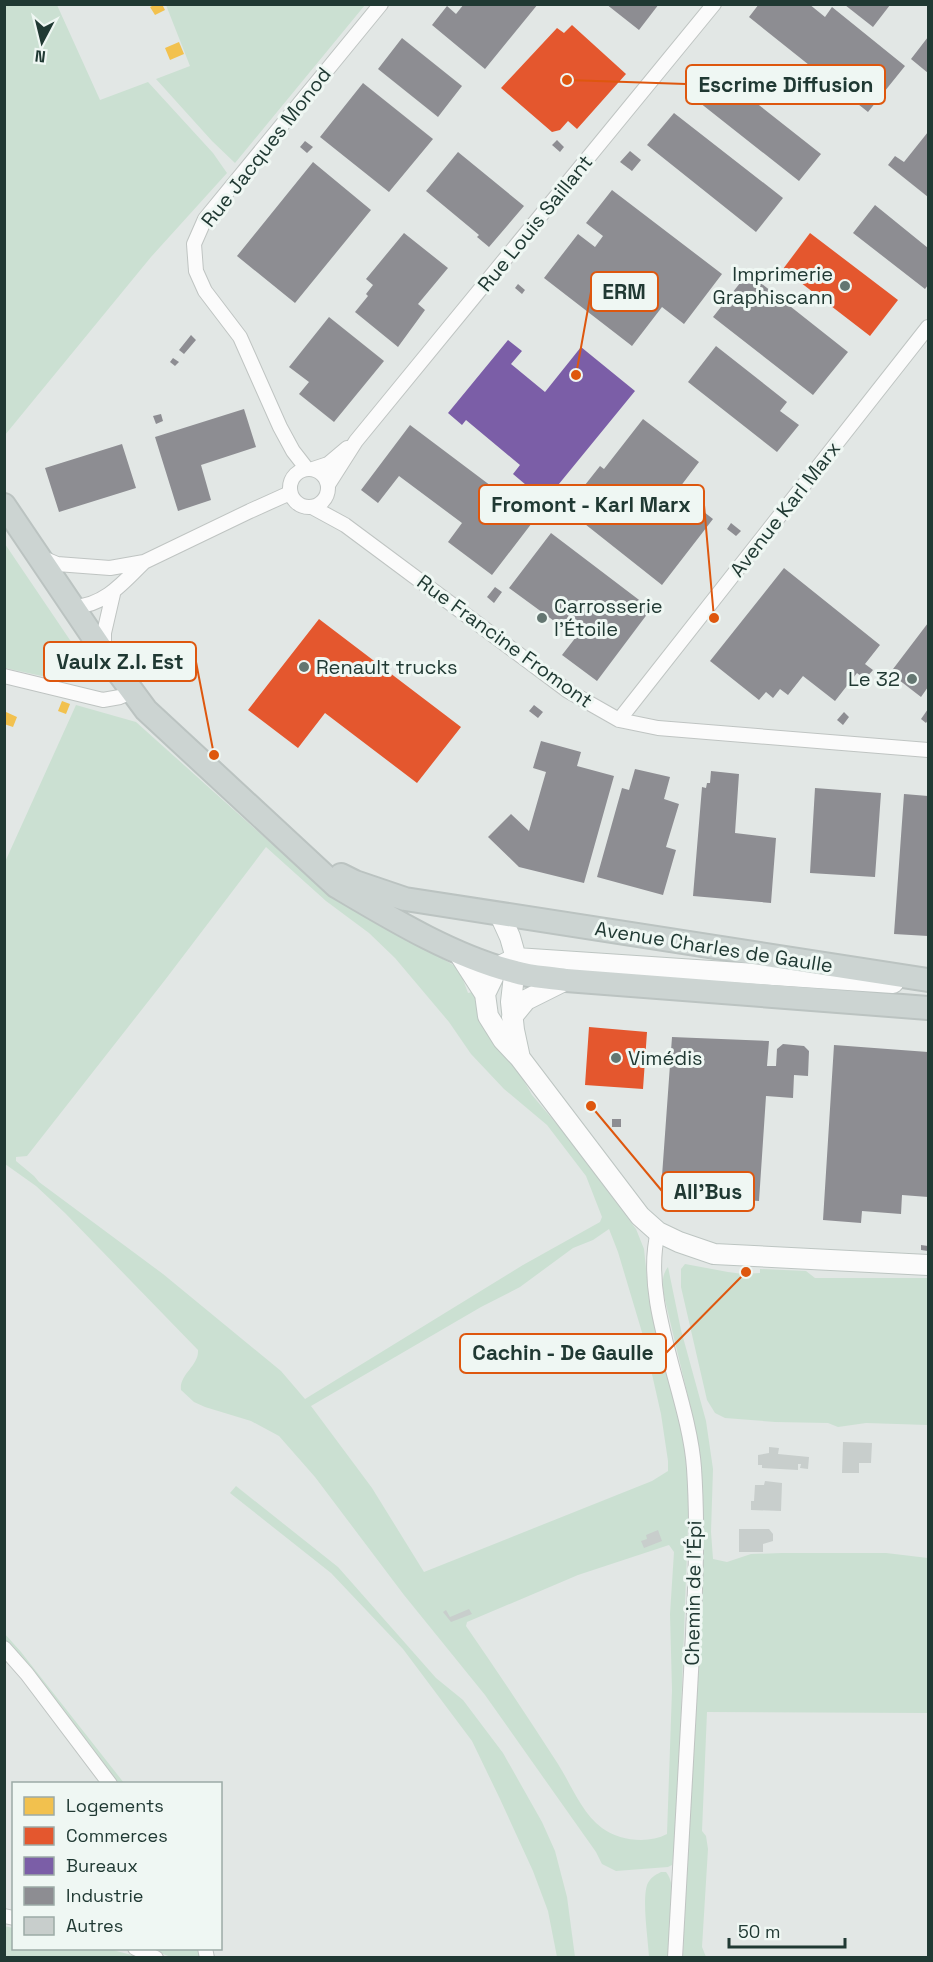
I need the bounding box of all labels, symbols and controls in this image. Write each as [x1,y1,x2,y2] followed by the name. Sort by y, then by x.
[12,12,72,72] north arrow
[34,45,47,67] text: N
[195,62,337,232] street label: Rue Jacques Monod
[686,65,885,104] callout: Escrime Diffusion
[698,71,874,98] text: Escrime Diffusion
[472,149,598,297] street label: Rue Louis Saillant
[713,261,833,310] place label: Imprimerie Graphiscann
[591,272,658,311] callout: ERM
[602,278,646,305] text: ERM
[838,279,852,293] marker: Imprimerie Graphiscann
[724,436,846,582] street label: Avenue Karl Marx
[479,485,704,524] callout: Fromont - Karl Marx
[491,491,691,518] text: Fromont - Karl Marx
[412,569,598,713] street label: Rue Francine Fromont
[554,593,663,642] place label: Carrosserie l'Étoile
[535,611,549,625] marker: Carrosserie l'Étoile
[44,642,196,681] callout: Vaulx Z.I. Est
[56,648,184,675] text: Vaulx Z.I. Est
[316,654,457,680] place label: Renault trucks
[297,660,311,674] marker: Renault trucks
[848,666,900,692] place label: Le 32
[905,672,919,686] marker: Le 32
[593,915,835,979] street label: Avenue Charles de Gaulle
[628,1045,703,1071] place label: Vimédis
[609,1051,623,1065] marker: Vimédis
[662,1172,754,1211] callout: All'Bus
[674,1178,742,1205] text: All'Bus
[460,1334,666,1373] callout: Cachin - De Gaulle
[472,1339,654,1366] text: Cachin - De Gaulle
[679,1520,707,1666] street label: Chemin de l'Épi
[12,1782,222,1950] legend
[66,1794,164,1817] text: Logements
[66,1824,168,1847] text: Commerces
[66,1854,138,1877] text: Bureaux
[66,1884,143,1907] text: Industrie
[729,1911,844,1949] scale bar
[66,1914,123,1937] text: Autres
[738,1920,780,1943] text: 50 m

